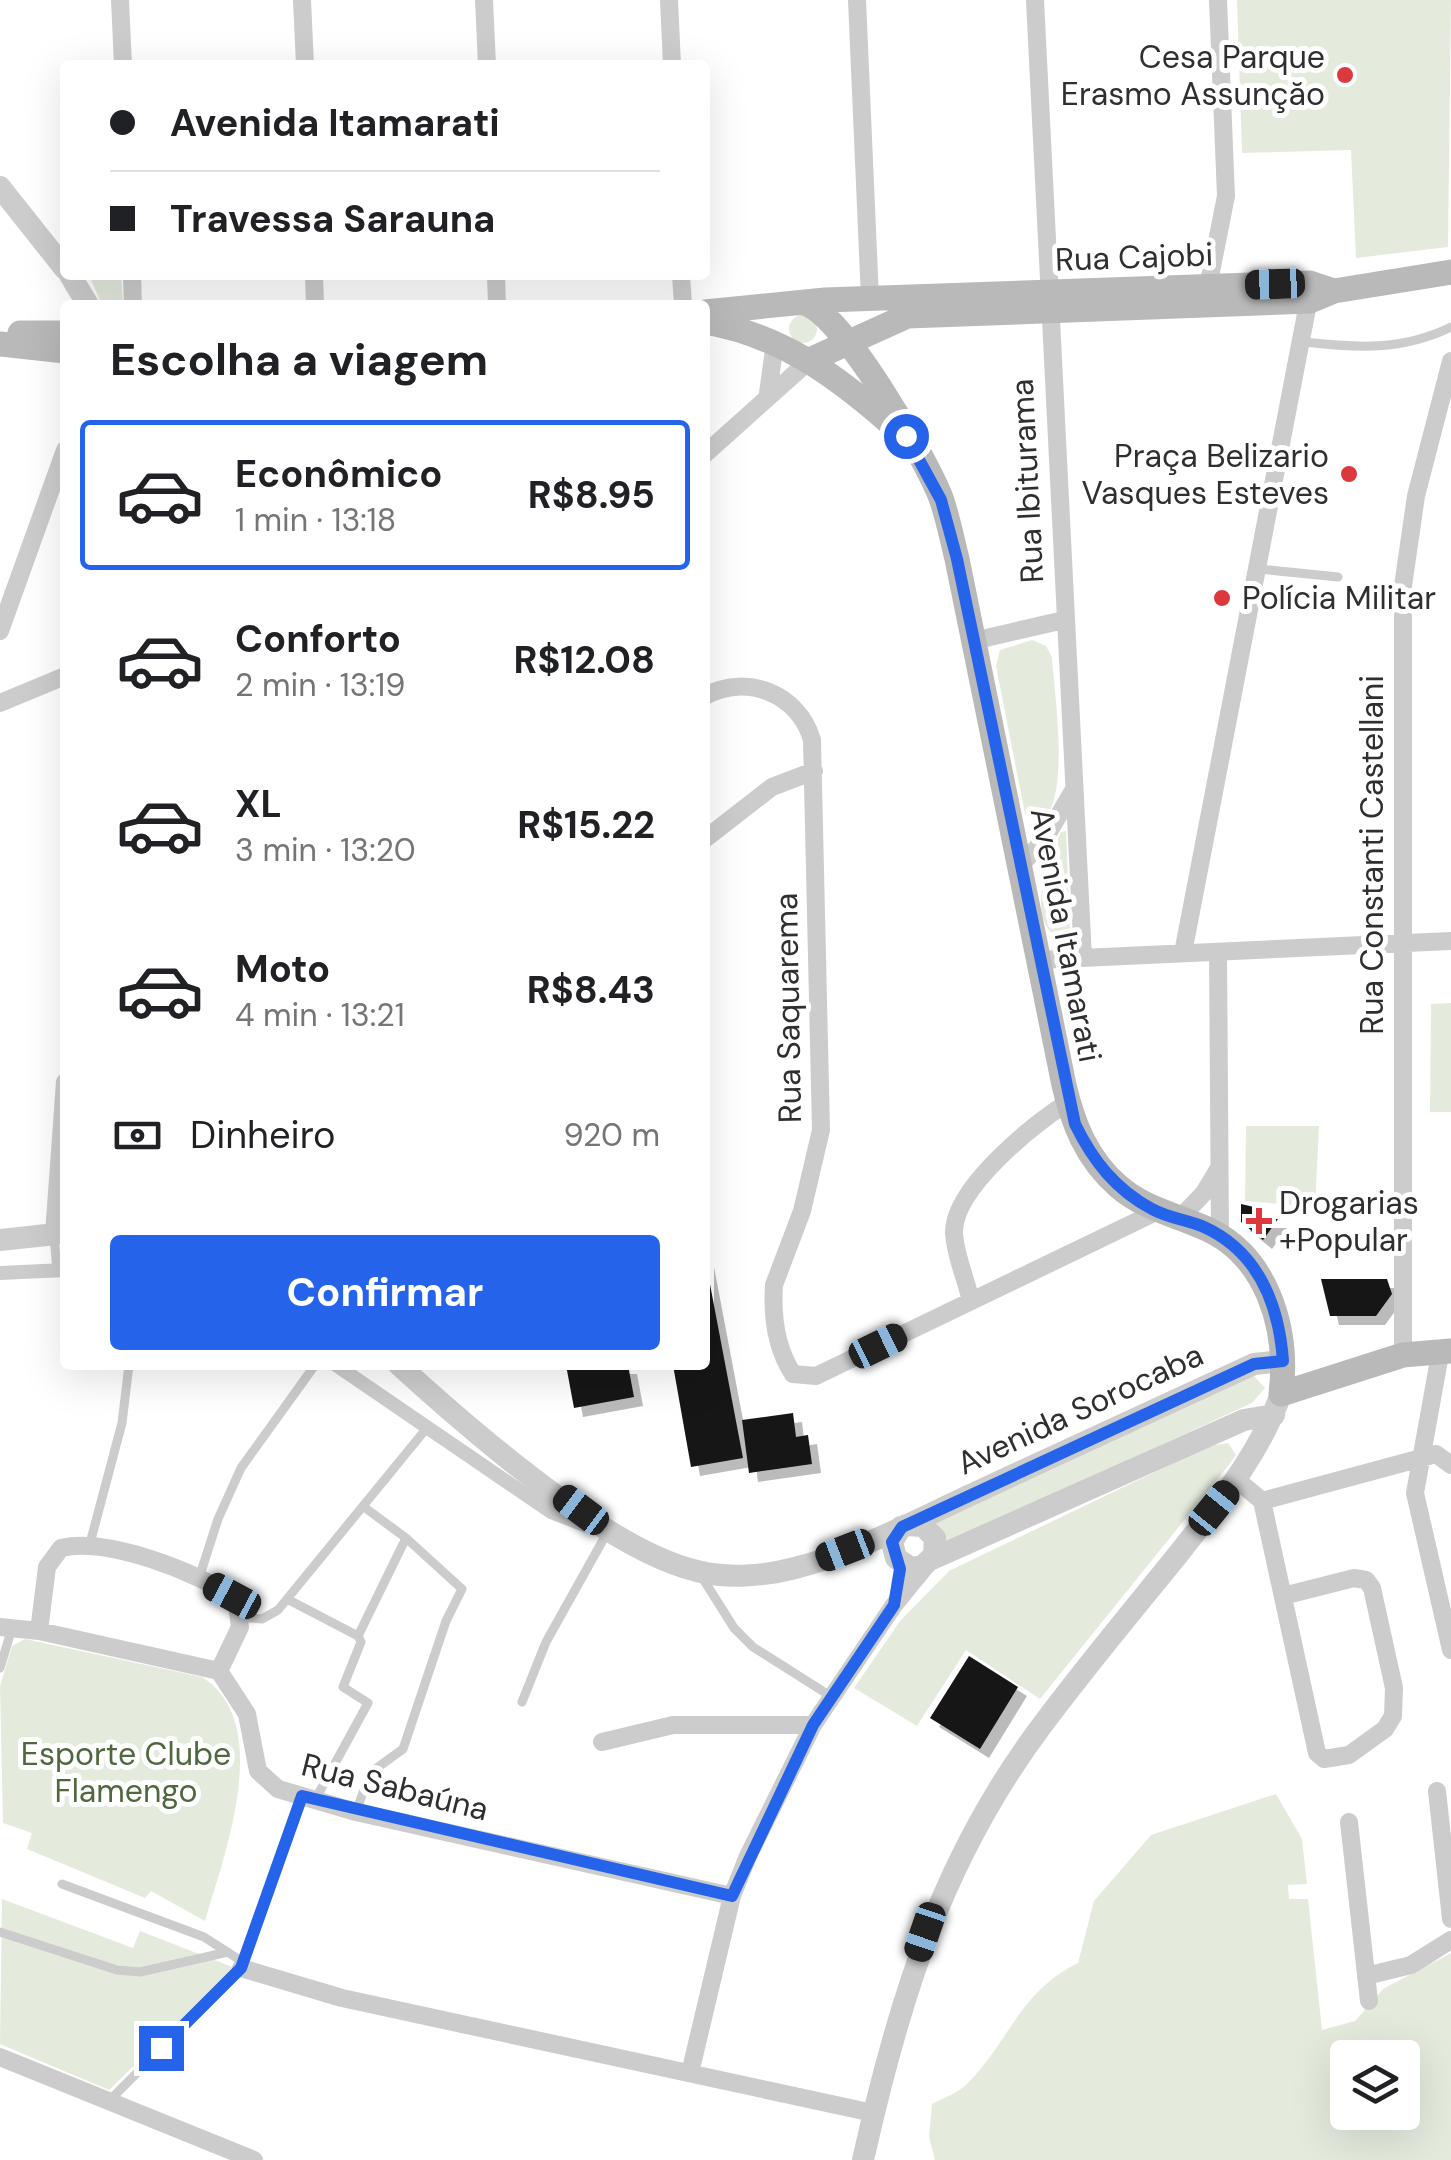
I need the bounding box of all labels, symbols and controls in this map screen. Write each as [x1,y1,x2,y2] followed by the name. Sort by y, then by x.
[1061,36,1325,115] place label: Cesa Parque Erasmo Assunçăo
[1334,64,1356,86] marker: Cesa Parque Erasmo Assunçăo
[170,98,500,148] text: Avenida Itamarati
[170,194,495,244] text: Travessa Sarauna
[1054,233,1214,281] street label: Rua Cajobi
[1244,268,1306,300] car
[110,330,488,389] text: Escolha a viagem
[1001,378,1053,584] street label: Rua Ibiturama
[884,414,929,459] route start
[1081,435,1329,514] place label: Praça Belizario Vasques Esteves
[235,449,442,499] text: Econômico
[115,450,205,540] icon: car
[1338,463,1360,485] marker: Praça Belizario Vasques Esteves
[528,470,655,520] text: R$8.95
[235,499,396,541] text: 1 min · 13:18
[1242,577,1436,619] place label: Polícia Militar
[1211,587,1233,609] marker: Polícia Militar
[235,614,401,664] text: Conforto
[115,615,205,705] icon: car
[513,635,655,685] text: R$12.08
[235,664,405,706] text: 2 min · 13:19
[1351,675,1393,1035] street label: Rua Constanti Castellani
[235,779,282,829] text: XL
[115,780,205,870] icon: car
[517,800,655,850] text: R$15.22
[1021,804,1111,1066] street label: Avenida Itamarati
[235,829,416,871] text: 3 min · 13:20
[765,892,811,1124] street label: Rua Saquarema
[235,944,330,994] text: Moto
[115,945,205,1035] icon: car
[527,965,655,1015] text: R$8.43
[235,994,405,1036] text: 4 min · 13:21
[110,1108,165,1163] icon: cash
[190,1110,336,1160] text: Dinheiro
[563,1114,660,1156] text: 920 m
[1279,1182,1419,1261] place label: Drogarias +Popular
[1248,1210,1270,1232] marker: Drogarias +Popular
[110,1235,660,1350] button: Confirmar
[844,1319,912,1373] car
[950,1334,1210,1484] street label: Avenida Sorocaba
[1183,1475,1245,1541] car
[548,1480,614,1540] car
[812,1525,878,1575] car
[198,1569,266,1623] car
[21,1733,231,1812] park label: Esporte Clube Flamengo
[297,1744,493,1830] street label: Rua Sabaúna
[901,1899,949,1965] car
[139,2026,184,2071] route end
[1330,2040,1420,2130] map controls
[1330,2040,1420,2130] button: layers

